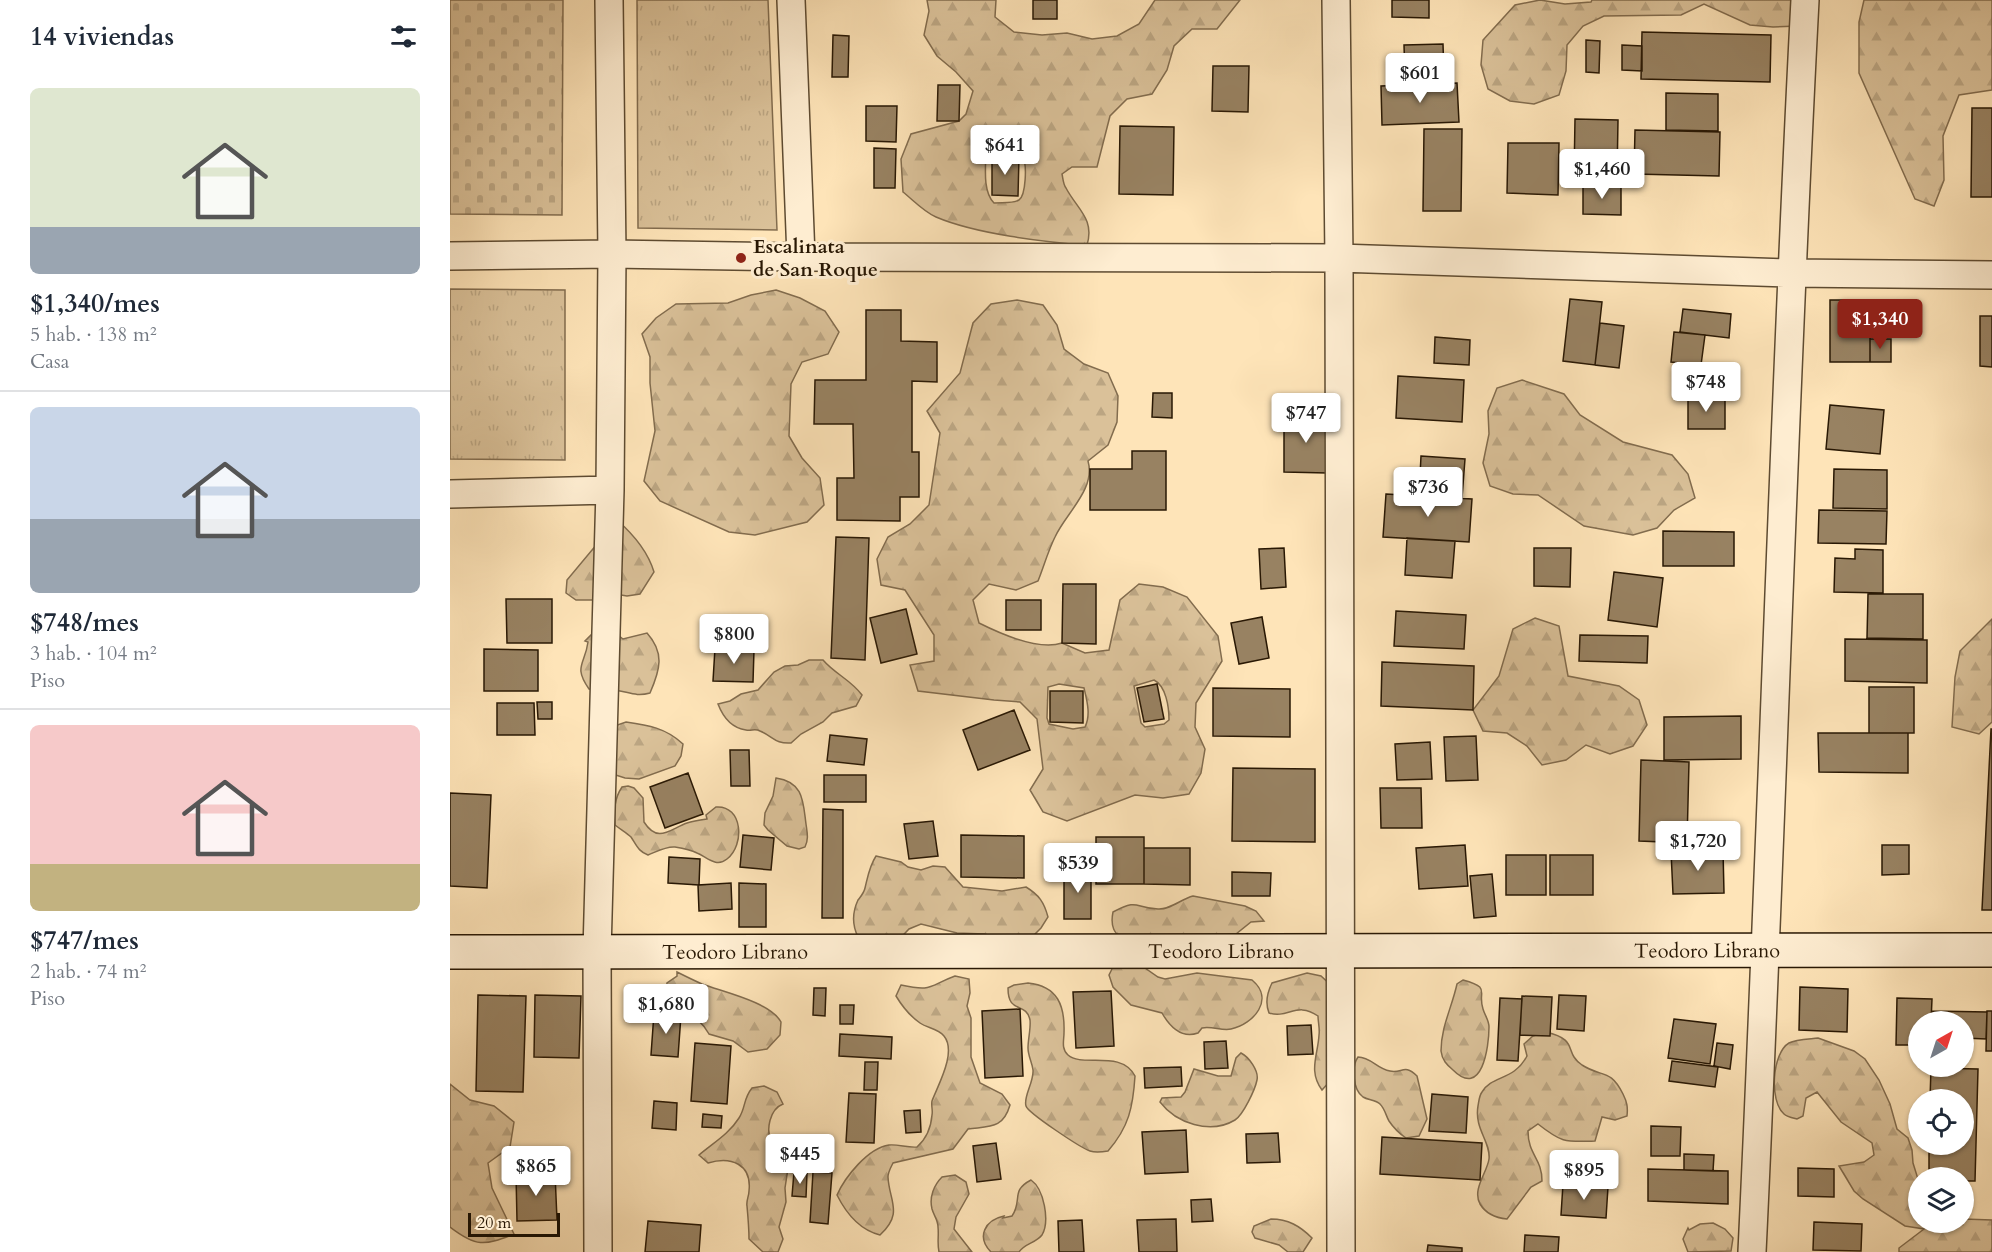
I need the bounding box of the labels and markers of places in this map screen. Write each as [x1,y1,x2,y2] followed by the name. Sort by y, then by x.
[1384,53,1456,104] pin: $601
[969,125,1041,176] pin: $641
[1553,149,1651,200] pin: $1,460
[753,233,878,283] place label: Escalinata de San Roque
[734,251,748,265] marker: Escalinata de San Roque
[1831,299,1929,350] pin: $1,340
[1670,362,1742,413] pin: $748
[1270,393,1342,444] pin: $747
[1392,467,1464,518] pin: $736
[698,614,770,665] pin: $800
[1649,821,1747,872] pin: $1,720
[1042,843,1114,894] pin: $539
[617,984,715,1035] pin: $1,680
[764,1134,836,1185] pin: $445
[500,1146,572,1197] pin: $865
[1548,1150,1620,1201] pin: $895

